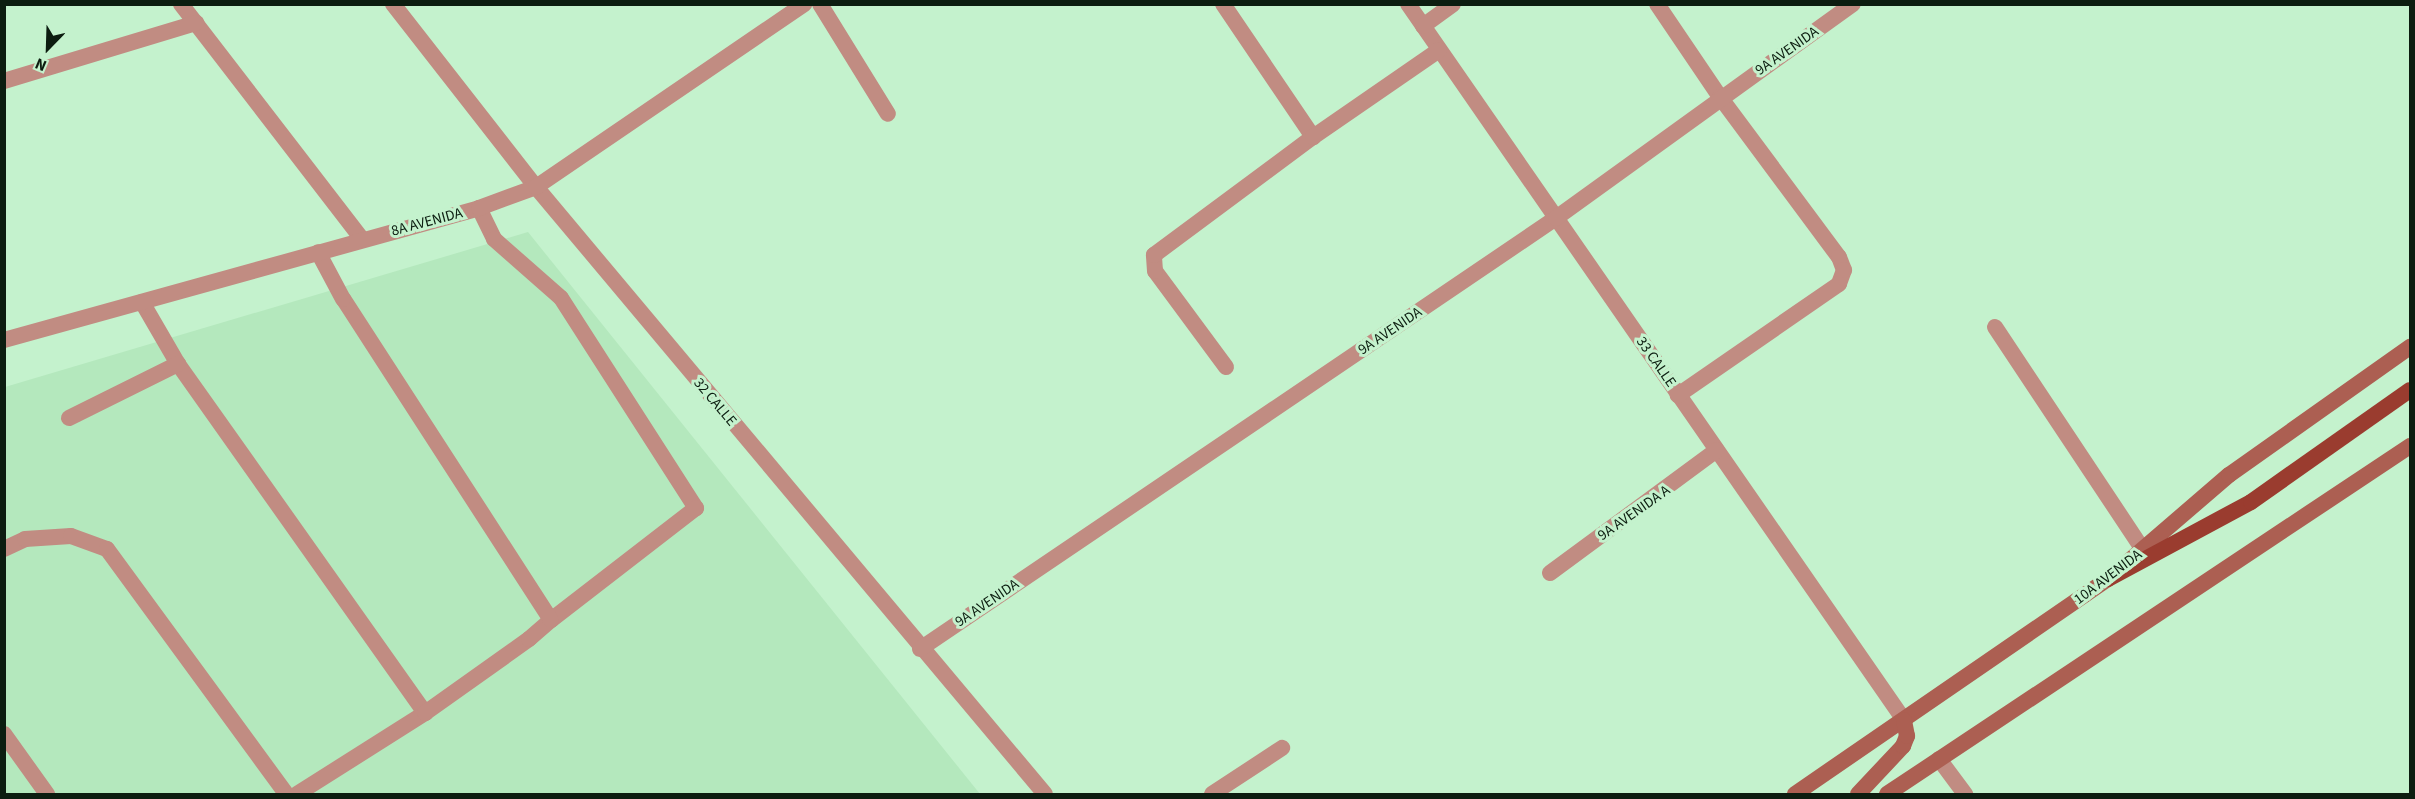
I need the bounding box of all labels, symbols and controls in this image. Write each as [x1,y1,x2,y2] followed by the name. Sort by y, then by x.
[18,18,78,78] north arrow
[1752,23,1822,79] street label: 9A AVENIDA
[32,52,50,77] text: N
[389,204,465,240] street label: 8A AVENIDA
[1355,303,1425,359] street label: 9A AVENIDA
[1632,333,1680,391] street label: 33 CALLE
[690,374,740,430] street label: 32 CALLE
[1594,481,1674,545] street label: 9A AVENIDA A
[2070,546,2146,608] street label: 10A AVENIDA
[952,575,1022,631] street label: 9A AVENIDA

